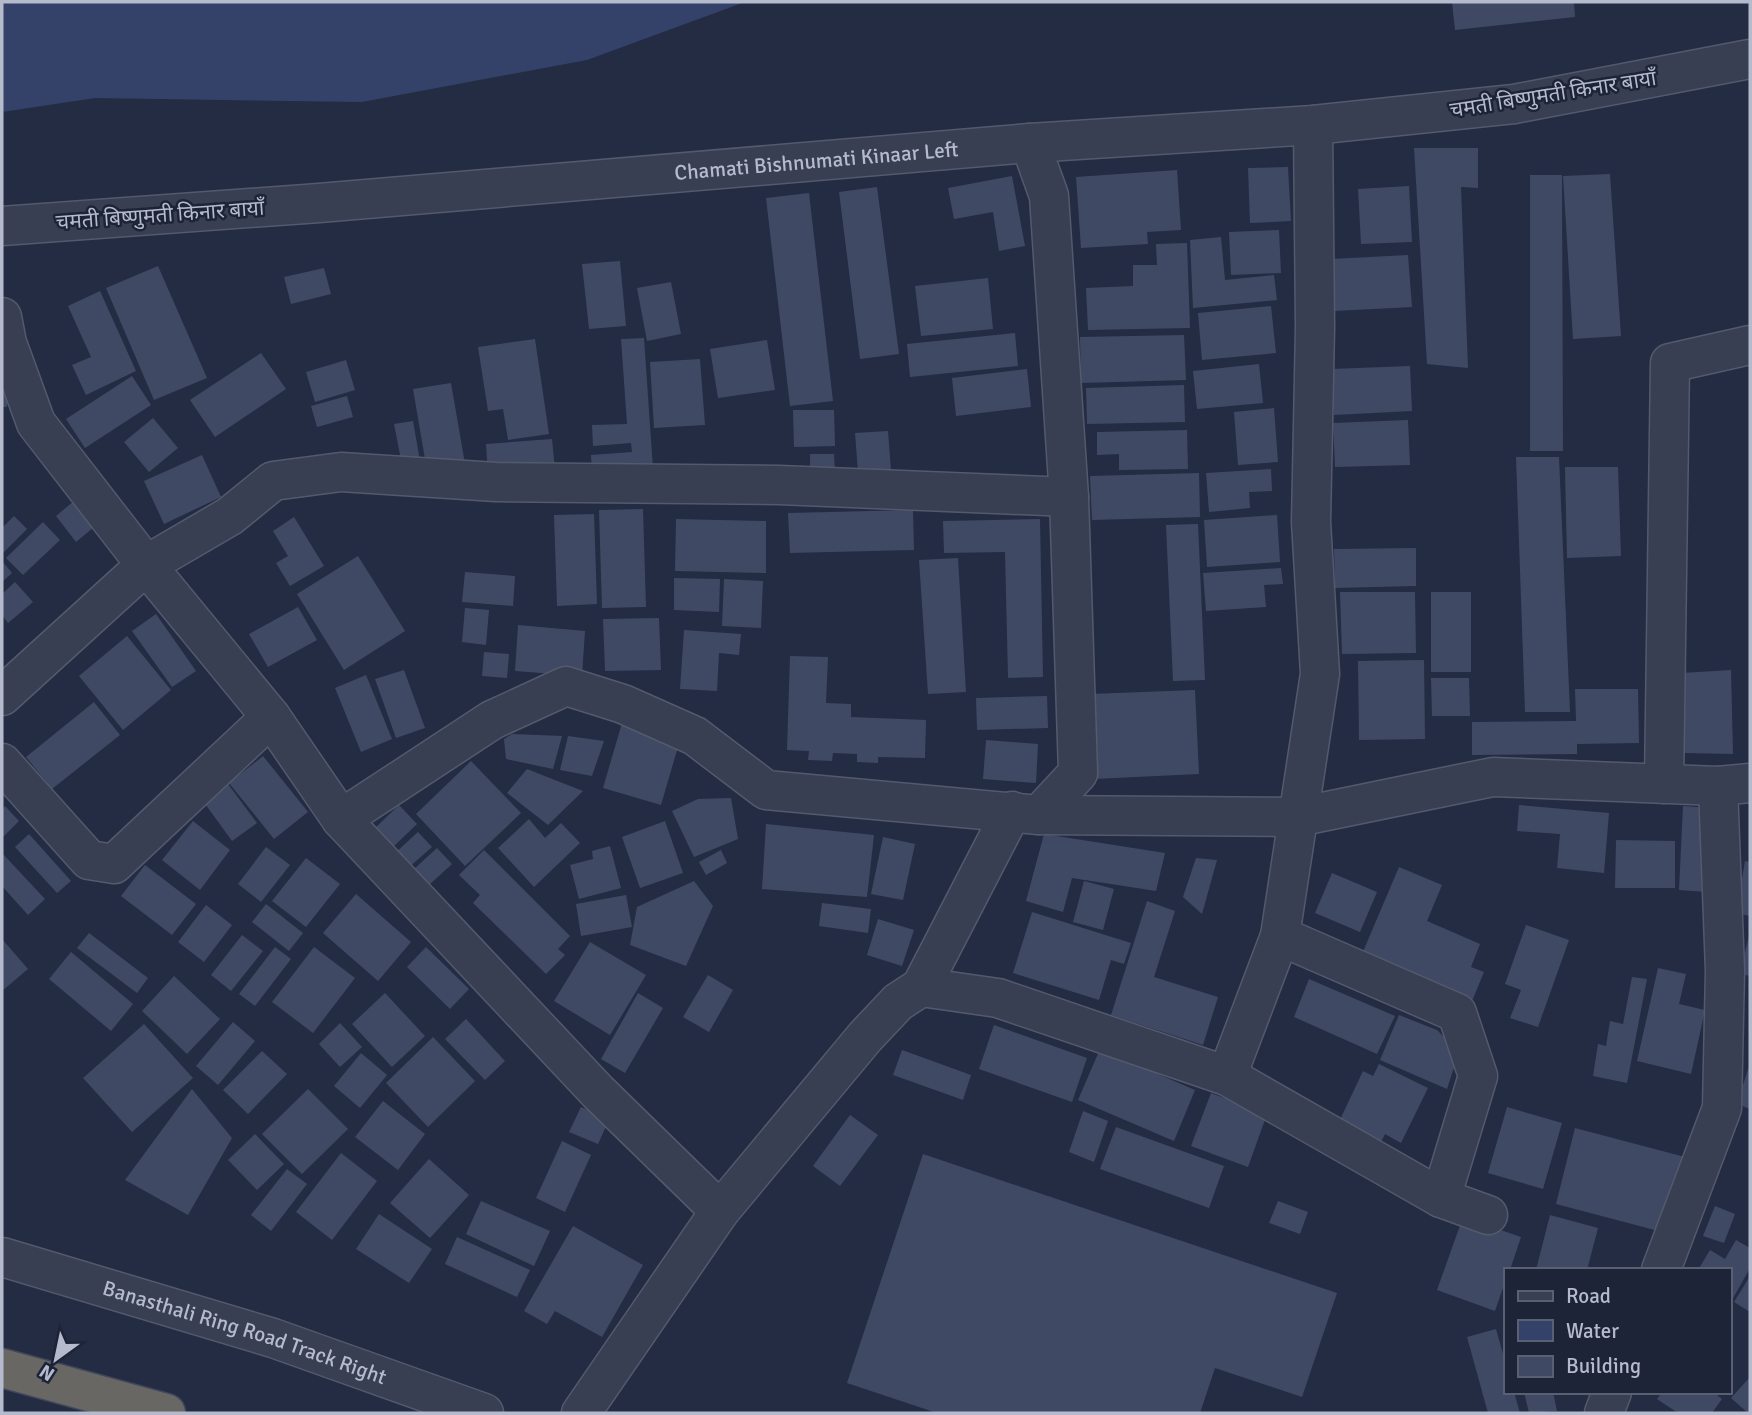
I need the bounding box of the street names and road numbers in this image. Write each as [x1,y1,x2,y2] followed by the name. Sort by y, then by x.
[1448,65,1659,123] street label: चमती बिष्णुमती किनार बायाँ
[673,136,960,186] street label: Chamati Bishnumati Kinaar Left
[55,195,266,235] street label: चमती बिष्णुमती किनार बायाँ
[100,1275,390,1390] street label: Banasthali Ring Road Track Right

